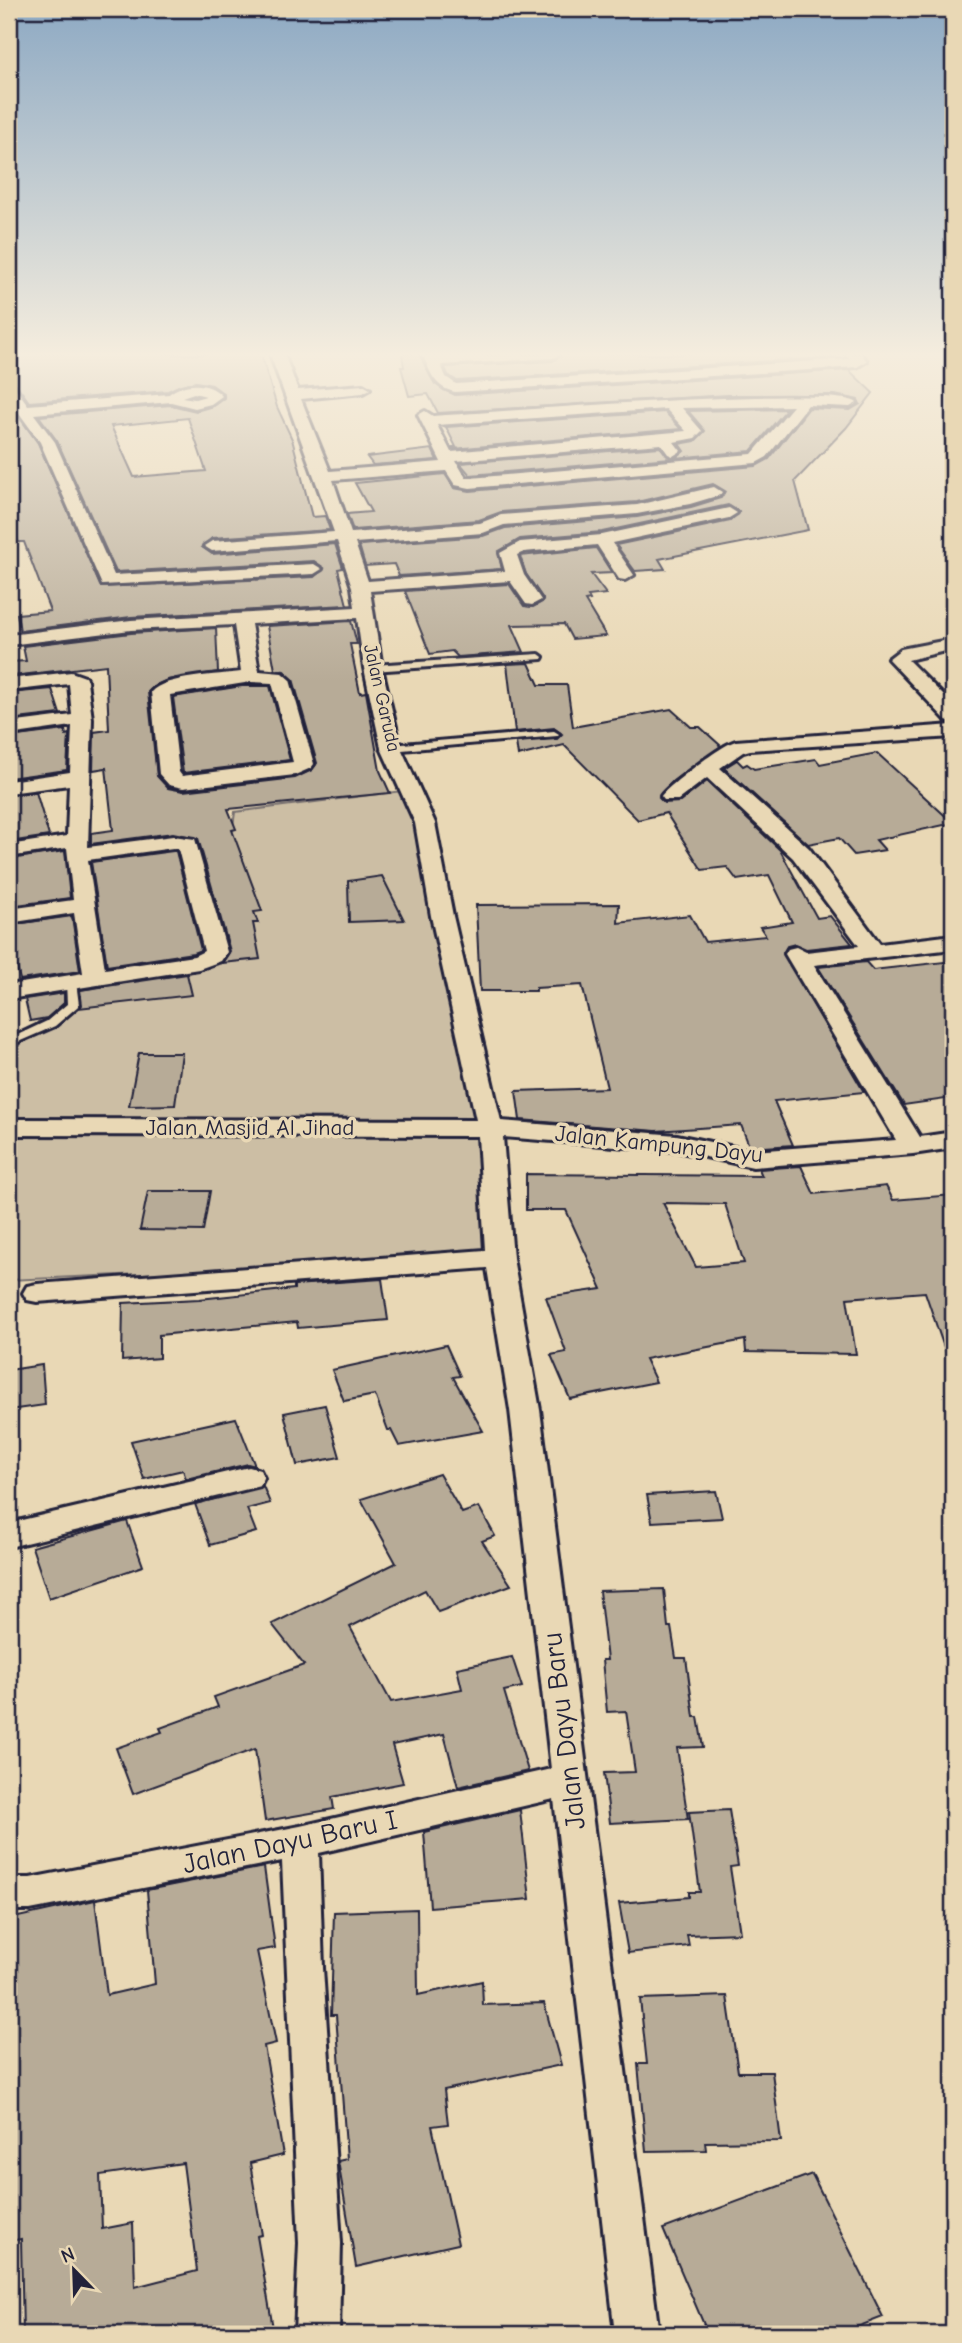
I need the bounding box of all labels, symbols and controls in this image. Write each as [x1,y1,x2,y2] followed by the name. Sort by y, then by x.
[359,642,405,754] street label: Jalan Garuda
[145,1114,355,1141] street label: Jalan Masjid Al Jihad
[554,1120,764,1168] street label: Jalan Kampung Dayu
[536,1631,592,1831] street label: Jalan Dayu Baru
[180,1804,400,1880] street label: Jalan Dayu Baru I
[38,2234,108,2304] north arrow
[58,2243,78,2268] text: N

